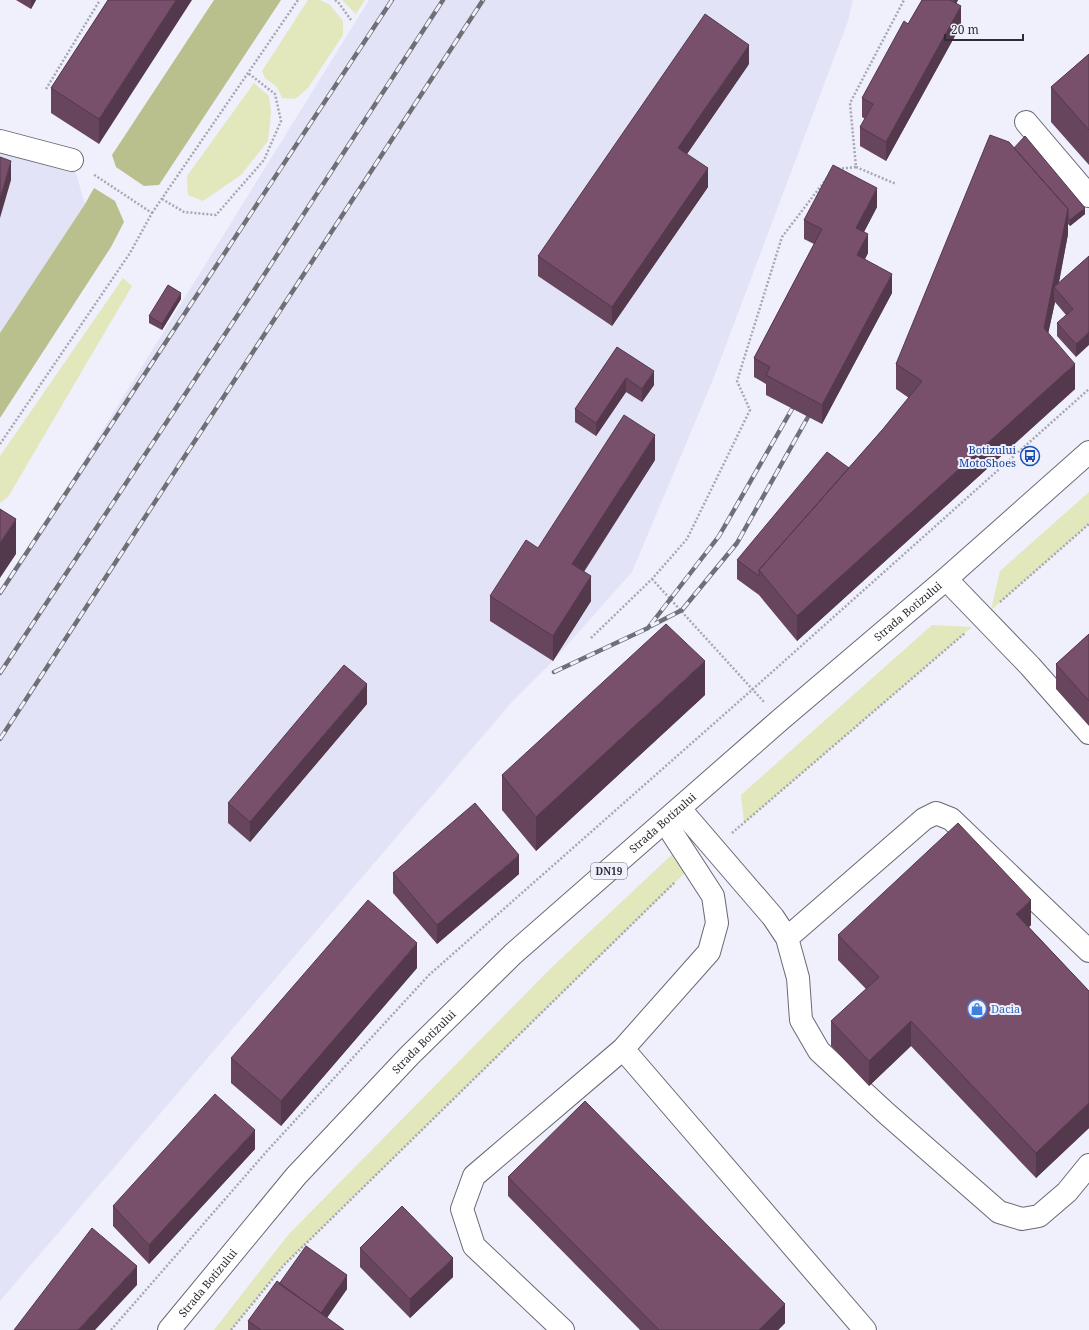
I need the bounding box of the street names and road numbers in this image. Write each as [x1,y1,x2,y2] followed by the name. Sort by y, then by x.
[871,578,945,644] street label: Strada Botizului
[626,789,699,856] street label: Strada Botizului
[591,863,627,879] road number: DN19
[388,1006,459,1077] street label: Strada Botizului
[175,1245,240,1320] street label: Strada Botizului

